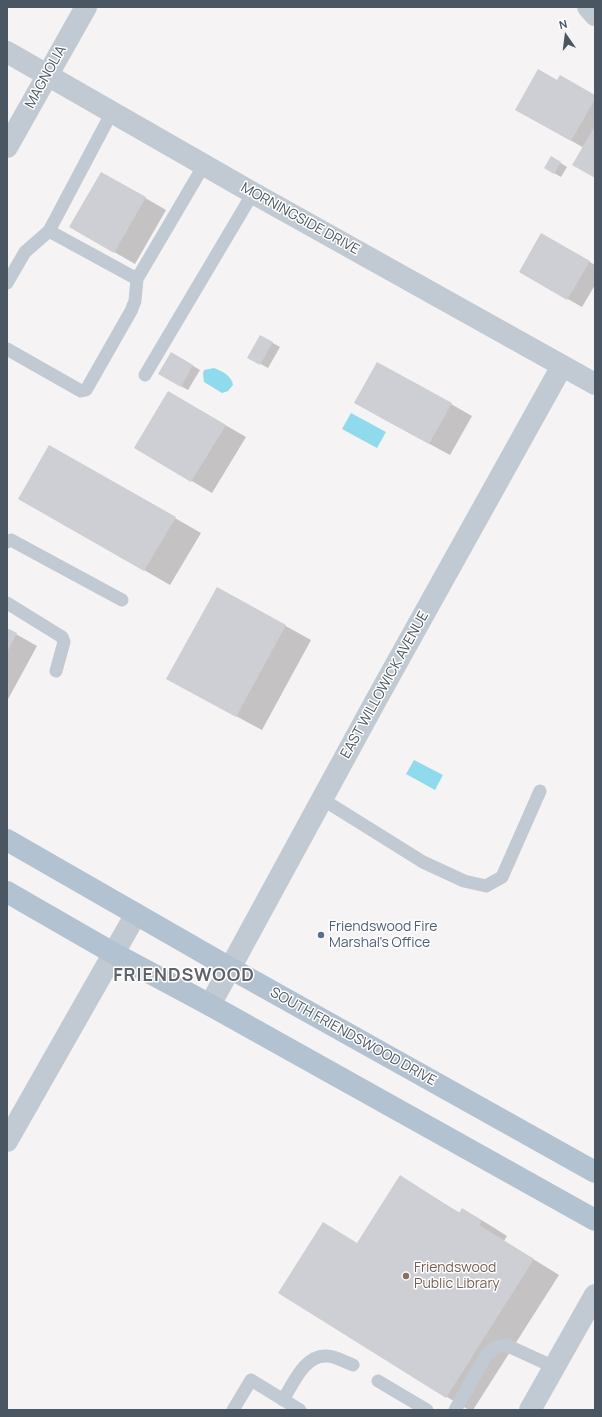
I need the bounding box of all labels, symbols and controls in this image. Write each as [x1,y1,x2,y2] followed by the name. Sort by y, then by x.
[546,16,586,56] north arrow
[557,16,569,32] text: N
[22,43,70,111] street label: MAGNOLIA
[238,179,362,259] street label: MORNINGSIDE DRIVE
[338,608,432,762] street label: EAST WILLOWICK AVENUE
[329,919,438,952] place label: Friendswood Fire Marshal's Office
[316,930,326,940] marker: Friendswood Fire Marshal's Office
[113,965,255,987] district label: FRIENDSWOOD
[267,984,439,1090] street label: SOUTH FRIENDSWOOD DRIVE
[414,1260,500,1292] place label: Friendswood Public Library
[401,1271,411,1281] marker: Friendswood Public Library

